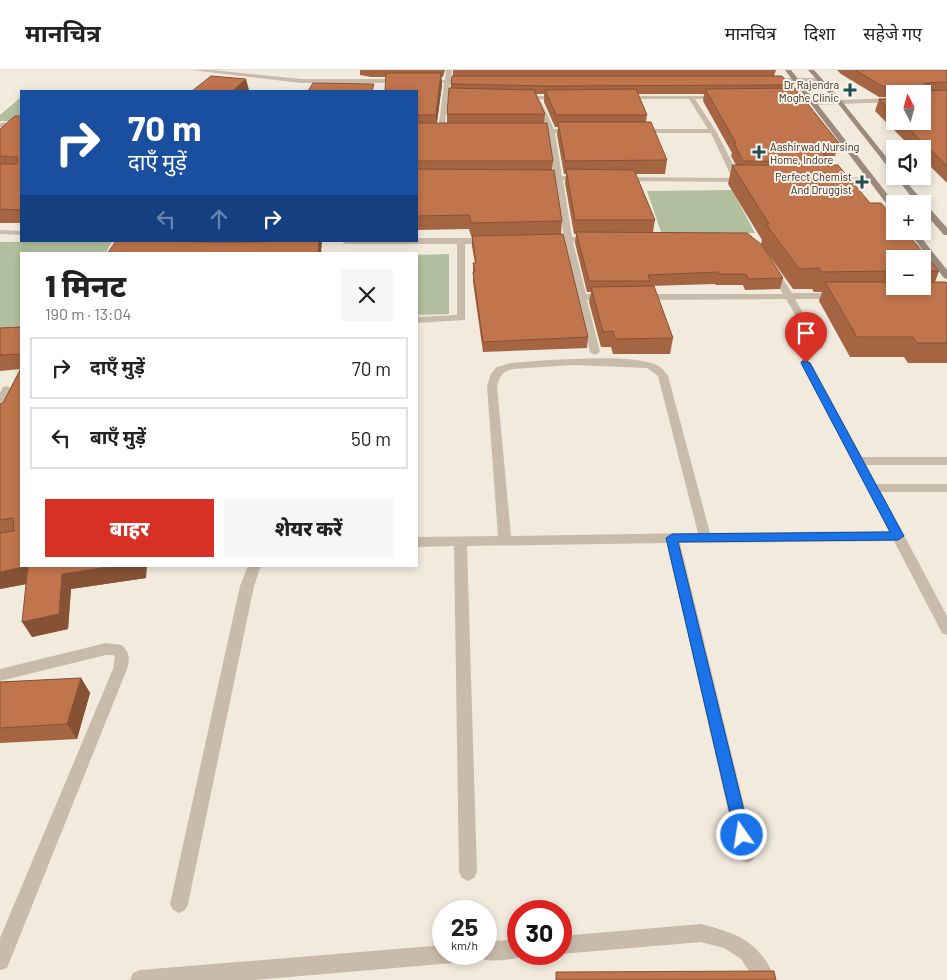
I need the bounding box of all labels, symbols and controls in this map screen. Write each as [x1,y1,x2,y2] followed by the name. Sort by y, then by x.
[25,18,101,47] text: मानचित्र
[725,22,776,44] text: मानचित्र
[804,22,835,44] text: दिशा
[863,22,922,44] text: सहेजे गए
[779,78,839,104] place label: Dr Rajendra Moghe Clinic
[843,83,857,97] marker: Dr Rajendra Moghe Clinic
[886,85,931,130] north arrow
[886,85,931,295] map controls
[128,106,202,148] text: 70 m
[45,110,110,175] icon: right
[770,140,860,166] place label: Aashirwad Nursing Home, Indore
[886,140,931,185] button: sound
[752,145,766,159] marker: Aashirwad Nursing Home, Indore
[128,148,187,174] text: दाएँ मुड़ें
[775,170,852,196] place label: Perfect Chemist And Druggist
[856,176,868,188] marker: Perfect Chemist And Druggist
[886,195,931,240] button: +
[152,205,180,233] icon: left
[205,205,233,233] icon: ahead
[258,205,286,233] icon: right
[886,250,931,295] button: −
[45,267,126,303] text: 1 मिनट
[341,269,393,321] button: close
[45,304,131,323] text: 190 m · 13:04
[785,312,827,363] pin
[792,319,820,347] icon: arrive
[47,354,75,382] icon: right
[90,355,145,378] text: दाएँ मुड़ें
[352,357,391,380] text: 70 m
[47,424,75,452] icon: left
[90,425,146,448] text: बाएँ मुड़ें
[351,427,391,450] text: 50 m
[45,499,214,557] button: बाहर
[224,499,393,557] button: शेयर करें
[715,808,767,860] position arrow
[507,900,572,965] speed limit sign: 30
[451,911,478,941] text: 25
[451,938,478,952] text: km/h

